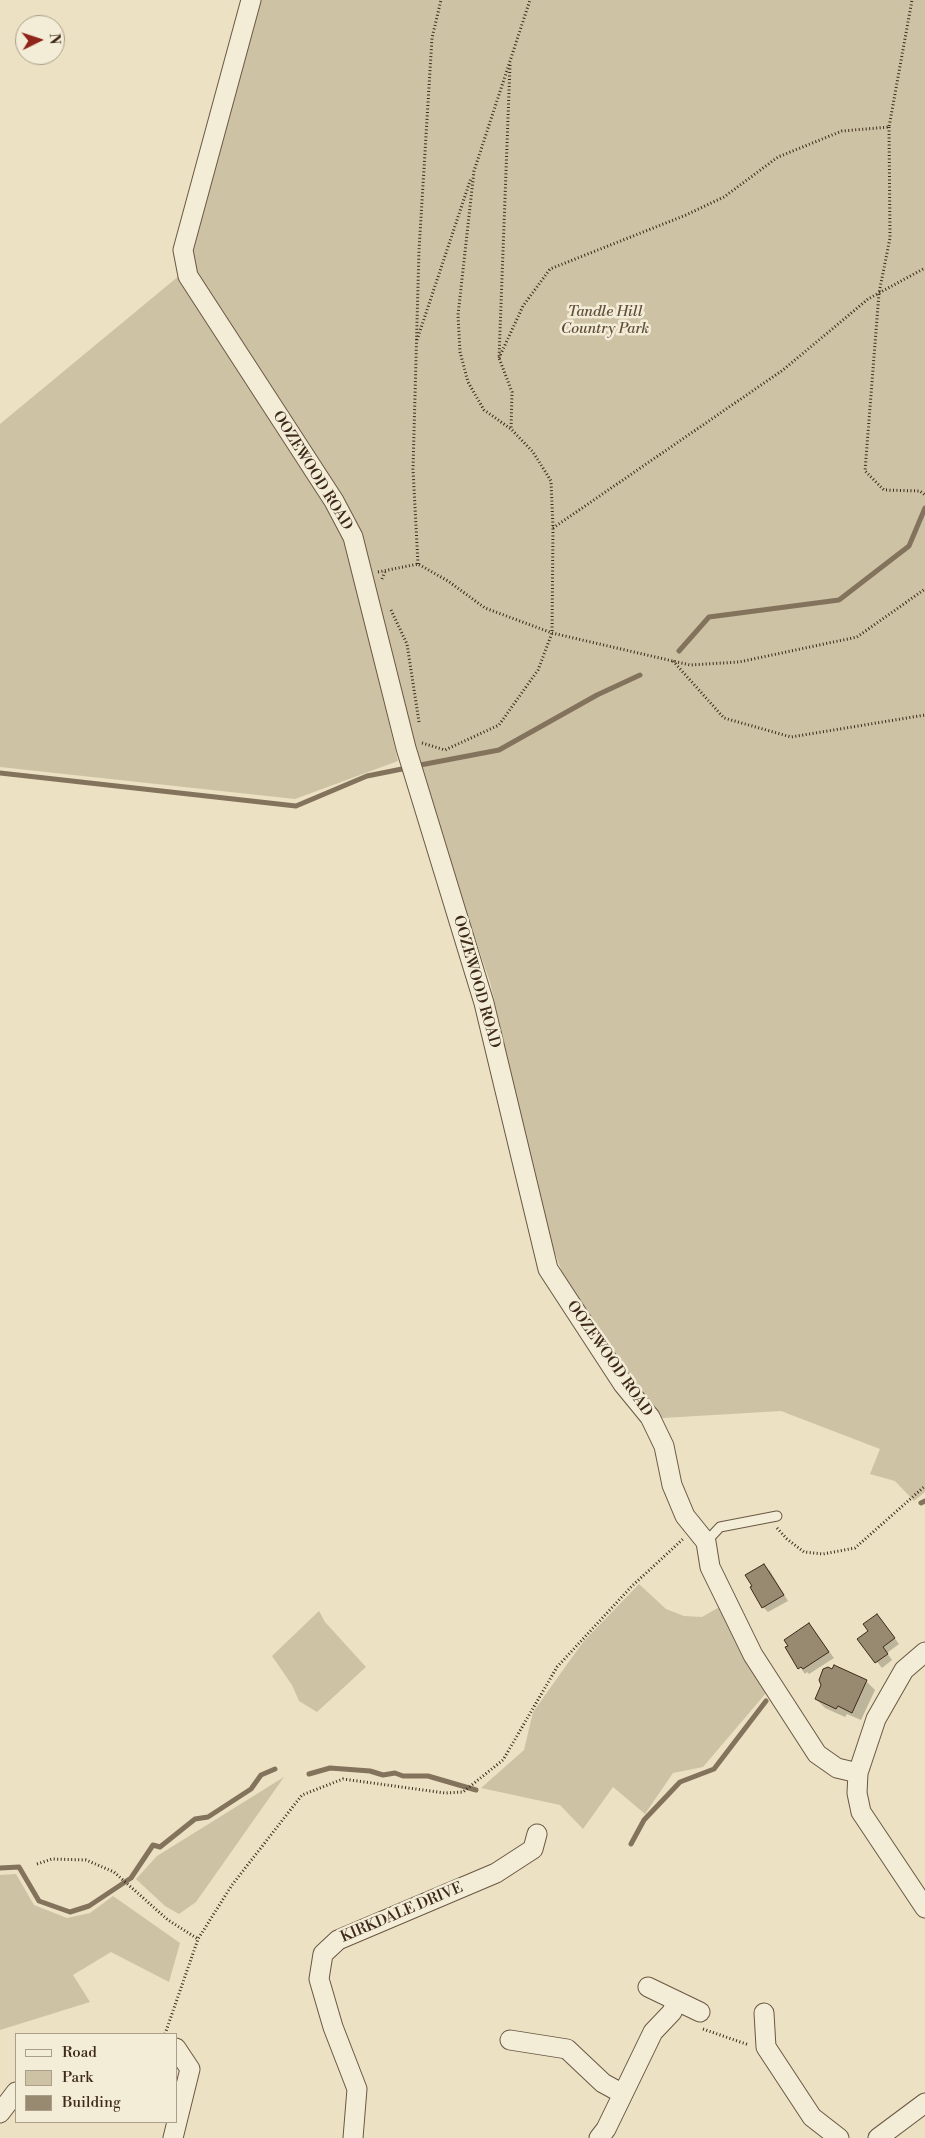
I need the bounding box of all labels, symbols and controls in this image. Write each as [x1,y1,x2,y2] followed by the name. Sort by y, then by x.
[15,15,65,65] north arrow
[45,33,63,45] text: N
[561,303,649,338] park label: Tandle Hill Country Park
[268,408,356,534] street label: OOZEWOOD ROAD
[448,914,504,1050] street label: OOZEWOOD ROAD
[562,1298,656,1420] street label: OOZEWOOD ROAD
[338,1879,466,1947] street label: KIRKDALE DRIVE
[15,2033,178,2123] legend
[62,2043,97,2062] text: Road
[62,2068,93,2087] text: Park
[62,2093,121,2112] text: Building

